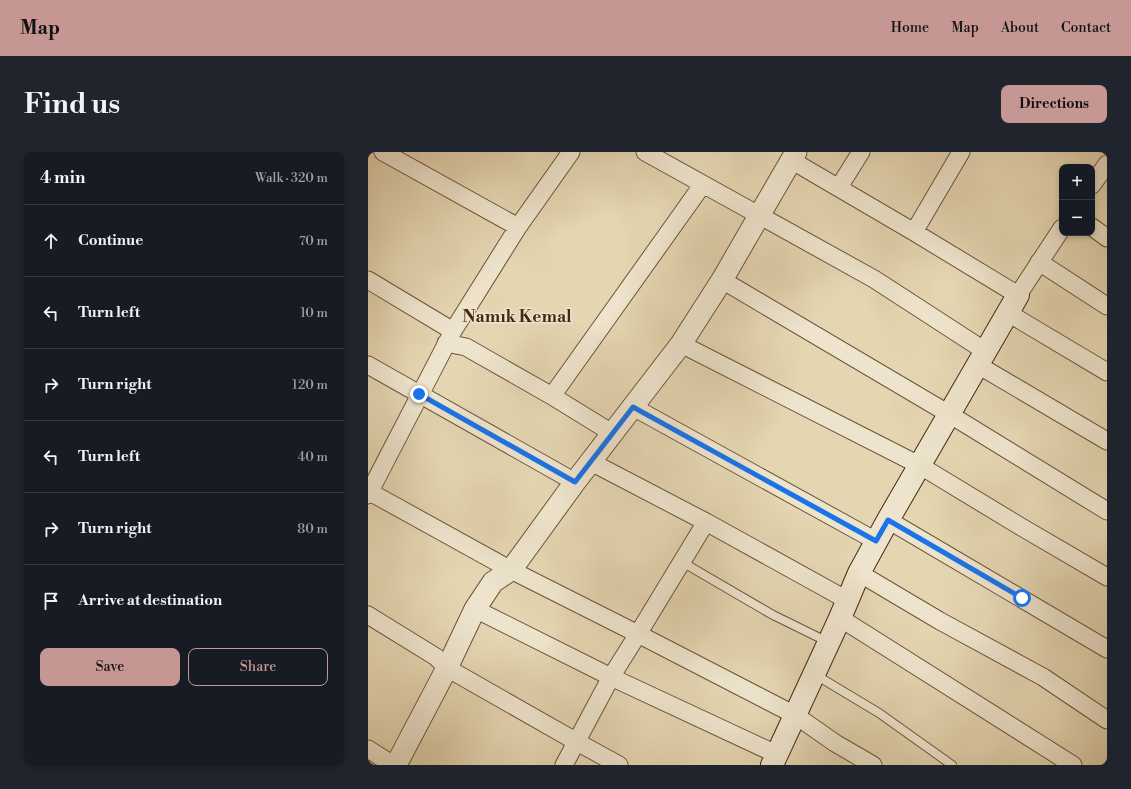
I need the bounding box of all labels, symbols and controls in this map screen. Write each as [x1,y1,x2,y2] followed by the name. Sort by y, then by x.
[20,16,60,40] text: Map
[891,19,929,37] text: Home
[951,19,979,37] text: Map
[1001,19,1039,37] text: About
[1061,19,1111,37] text: Contact
[1001,85,1107,123] button: Directions
[24,87,120,122] text: Find us
[1059,164,1095,236] map controls
[1059,164,1095,200] button: +
[40,167,85,189] text: 4 min
[255,170,328,186] text: Walk · 320 m
[1059,200,1095,236] button: −
[40,230,62,252] icon: ahead
[78,231,143,250] text: Continue
[299,233,328,249] text: 70 m
[40,302,62,324] icon: left
[78,303,140,322] text: Turn left
[300,305,328,321] text: 10 m
[462,306,572,328] district label: Namık Kemal
[40,374,62,396] icon: right
[78,375,152,394] text: Turn right
[292,377,328,393] text: 120 m
[410,385,428,403] route end
[40,446,62,468] icon: left
[78,447,140,466] text: Turn left
[298,449,328,465] text: 40 m
[40,518,62,540] icon: right
[78,519,152,538] text: Turn right
[297,521,328,537] text: 80 m
[1013,589,1031,607] route start
[40,590,62,612] icon: arrive
[78,591,222,610] text: Arrive at destination
[40,648,180,686] button: Save
[188,648,328,686] button: Share

